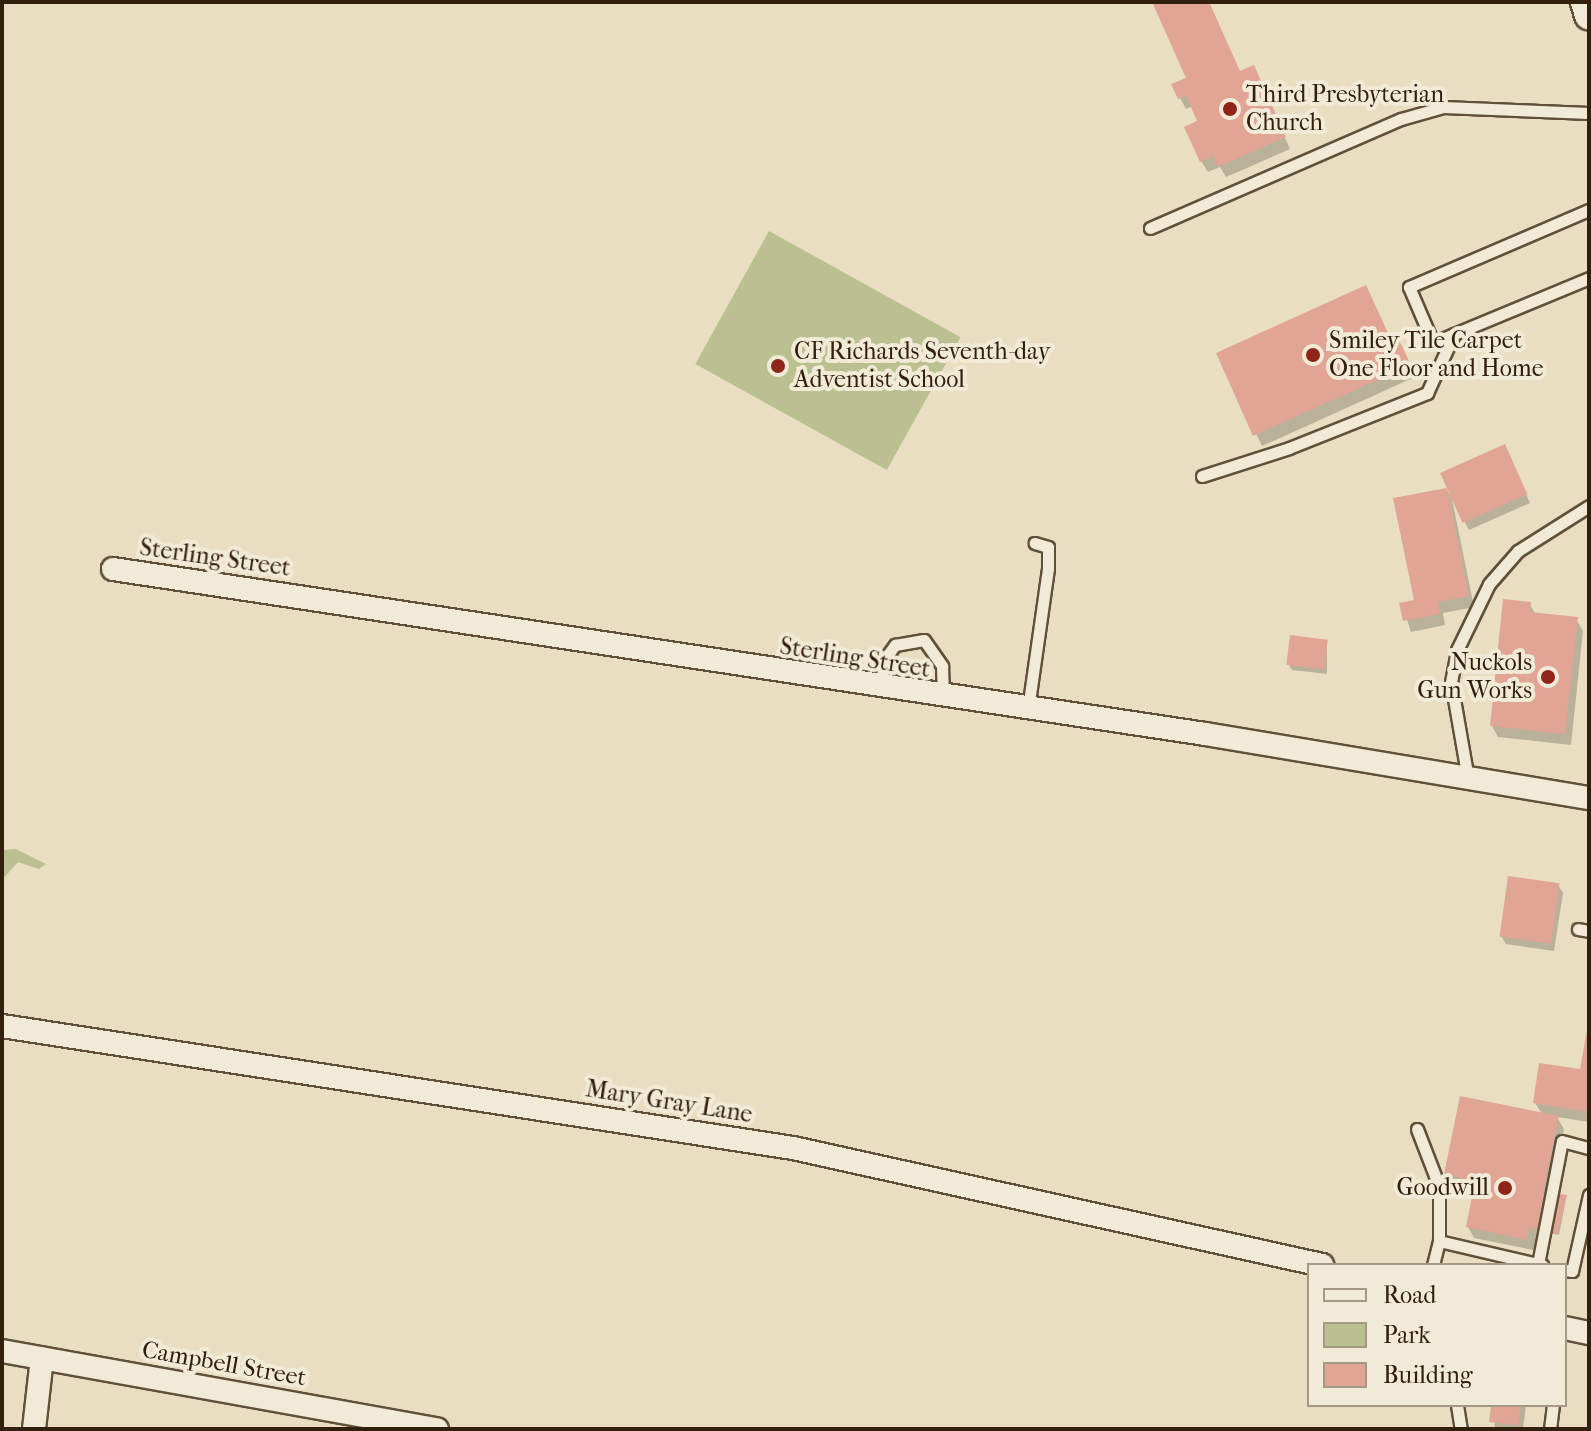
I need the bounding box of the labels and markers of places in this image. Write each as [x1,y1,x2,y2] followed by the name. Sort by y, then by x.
[1246,81,1444,137] place label: Third Presbyterian Church
[1221,100,1239,118] marker: Third Presbyterian Church
[1329,327,1544,383] place label: Smiley Tile Carpet One Floor and Home
[794,338,1051,394] place label: CF Richards Seventh-day Adventist School
[1304,346,1322,364] marker: Smiley Tile Carpet One Floor and Home
[769,357,787,375] marker: CF Richards Seventh-day Adventist School
[1417,649,1532,705] place label: Nuckols Gun Works
[1539,668,1557,686] marker: Nuckols Gun Works
[1396,1174,1489,1202] place label: Goodwill
[1496,1179,1514,1197] marker: Goodwill

